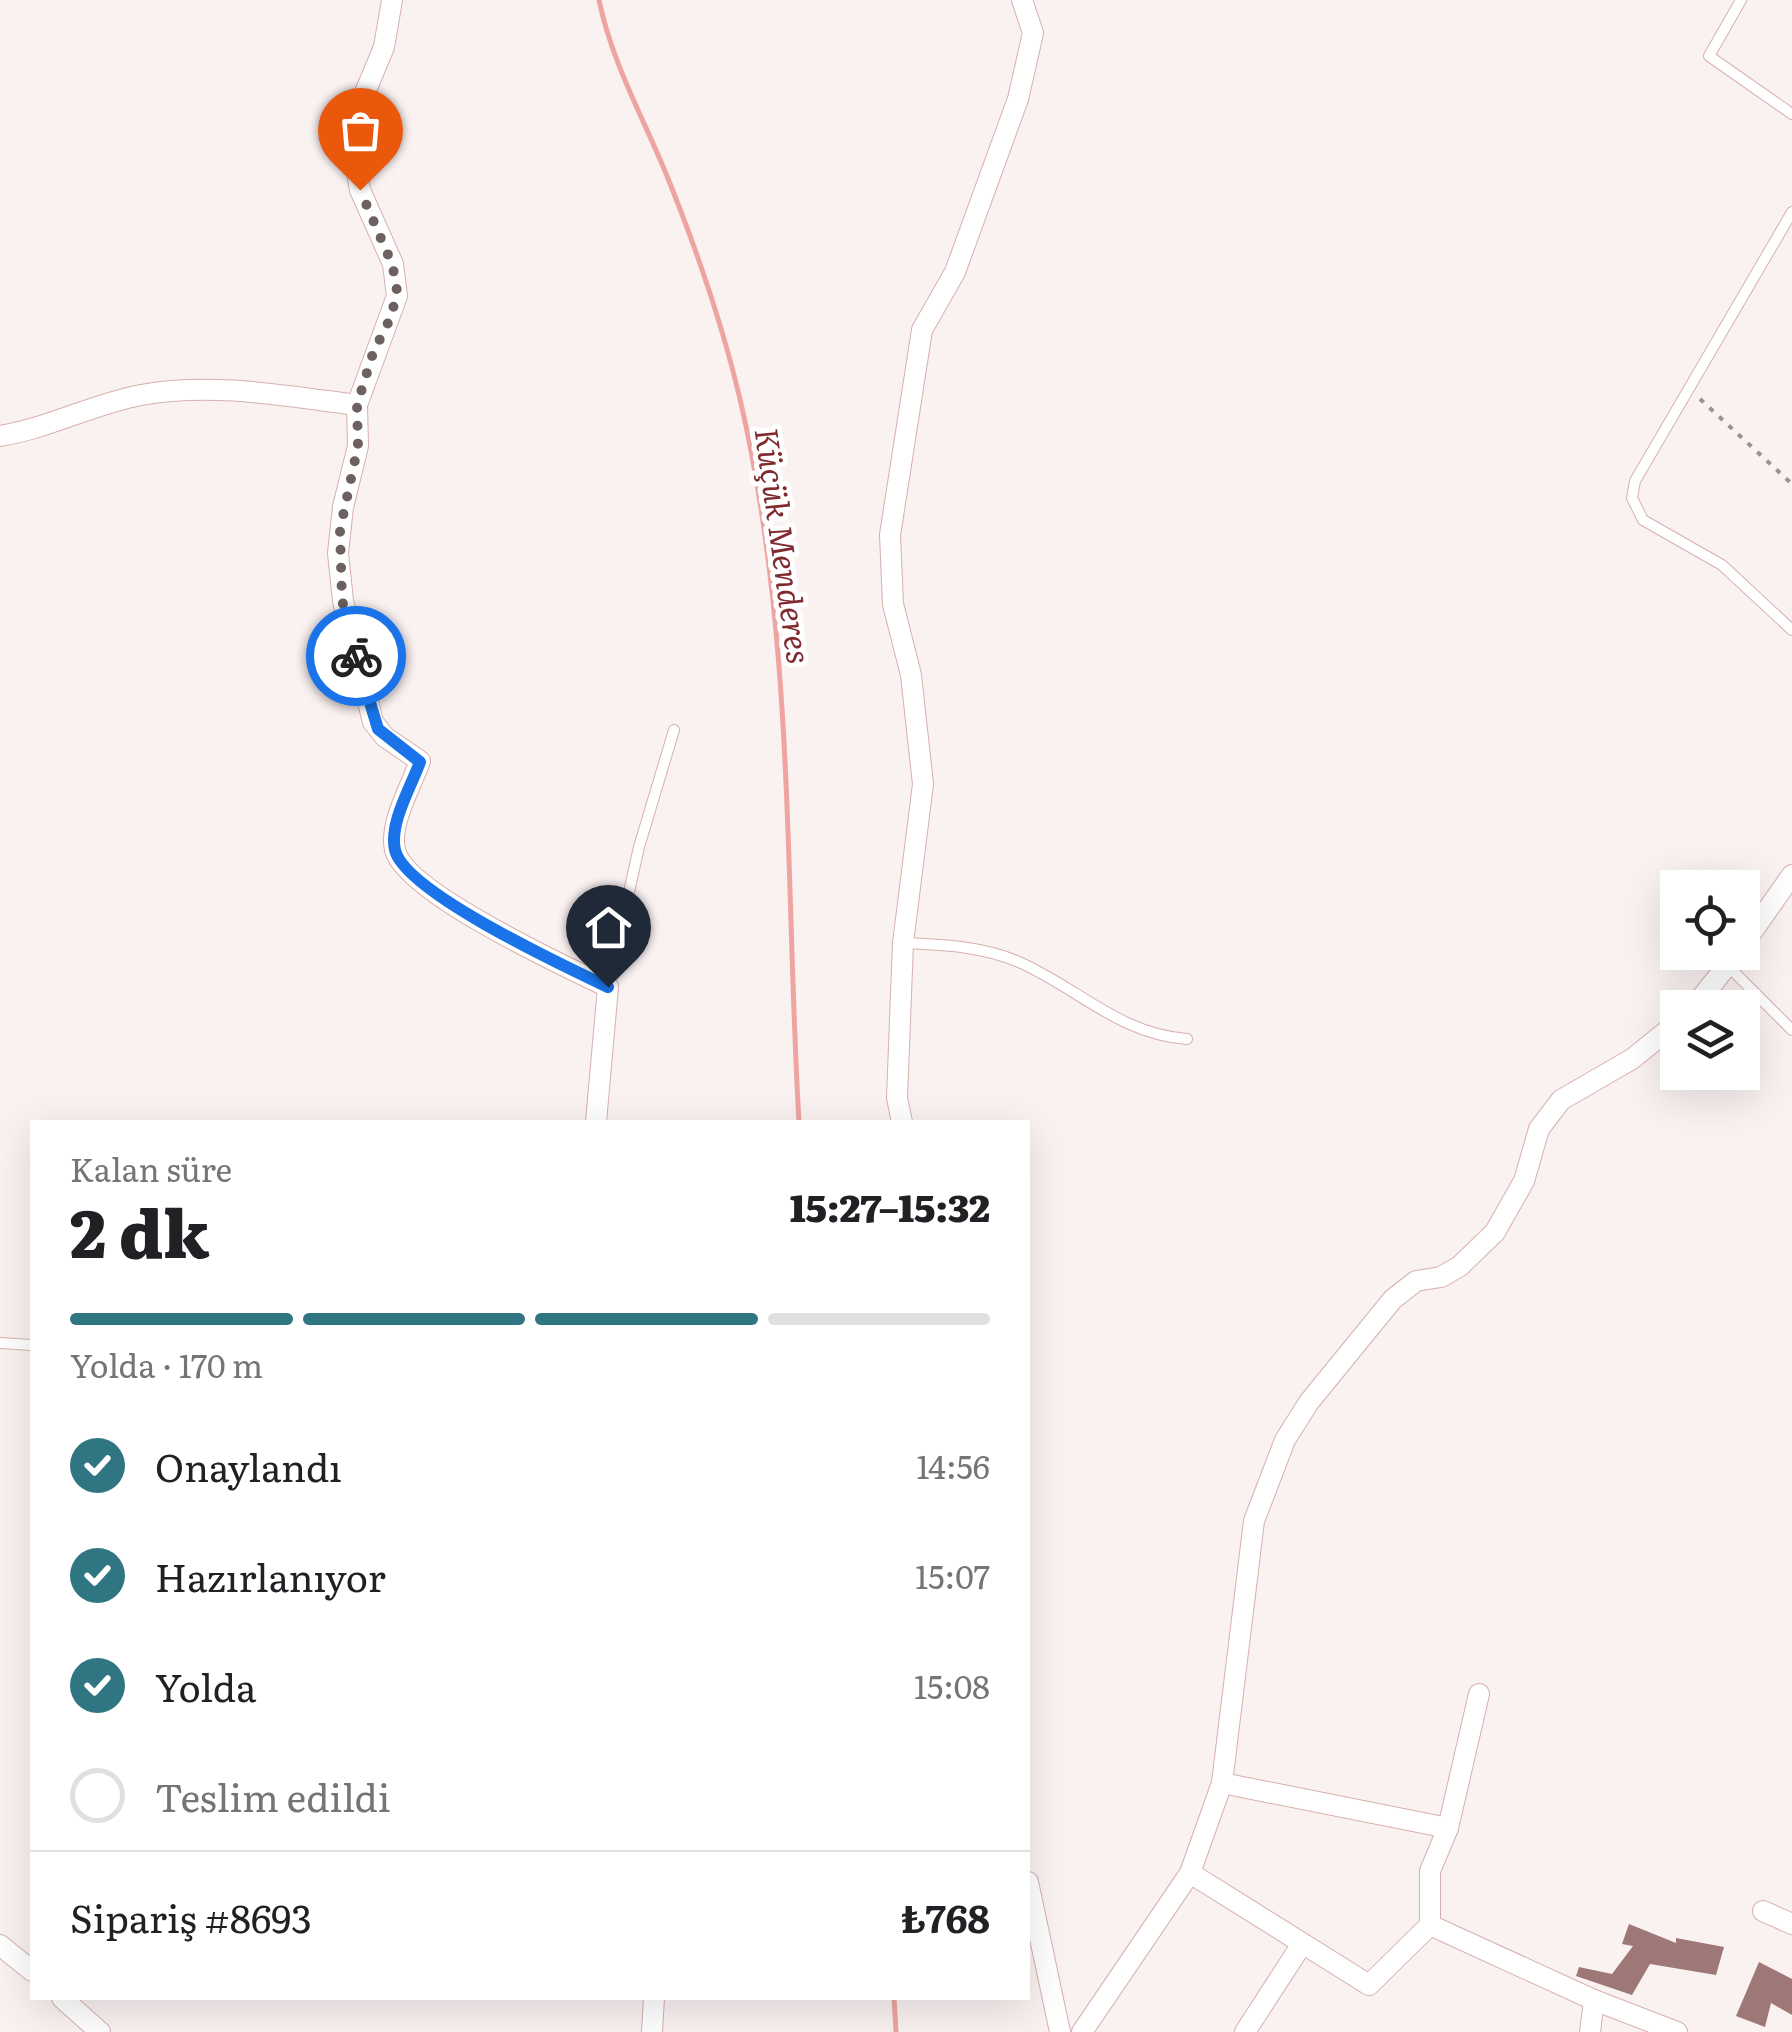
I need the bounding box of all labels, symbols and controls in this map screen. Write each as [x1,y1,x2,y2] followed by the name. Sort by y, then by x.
[318,88,403,191] pin
[333,103,388,158] icon: bag
[745,425,825,667] water label: Küçük Menderes
[306,606,406,706] courier
[329,629,384,684] icon: bike
[1660,870,1760,1090] map controls
[1660,870,1760,970] button: locate
[566,885,651,988] pin
[581,900,636,955] icon: home
[1660,990,1760,1090] button: layers
[70,1144,232,1192] text: Kalan süre
[790,1177,990,1234] text: 15:27–15:32
[70,1181,210,1278] text: 2 dk
[70,1340,263,1388] text: Yolda · 170 m
[155,1437,342,1494] text: Onaylandı
[70,1438,125,1493] icon: check
[917,1441,990,1489] text: 14:56
[155,1547,386,1604] text: Hazırlanıyor
[70,1548,125,1603] icon: check
[915,1551,990,1599] text: 15:07
[155,1657,256,1714] text: Yolda
[70,1658,125,1713] icon: check
[914,1661,990,1709] text: 15:08
[155,1767,390,1824] text: Teslim edildi
[70,1888,312,1945] text: Sipariş #8693
[901,1888,990,1945] text: ₺768

